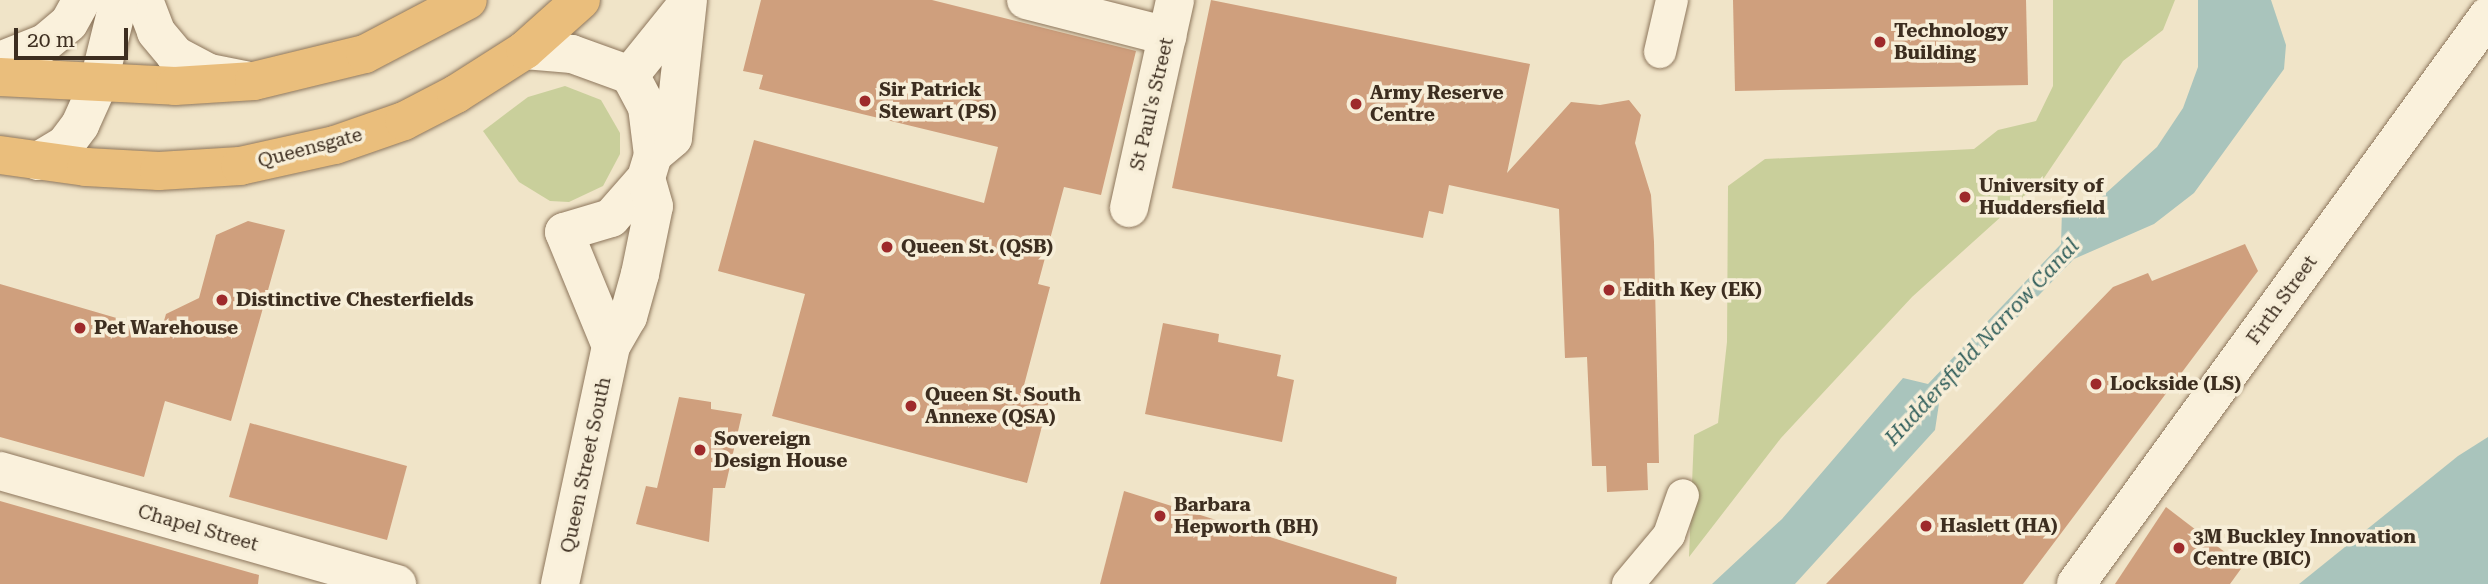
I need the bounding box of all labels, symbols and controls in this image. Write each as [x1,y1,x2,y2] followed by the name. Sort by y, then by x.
[18,14,131,58] scale bar
[1894,20,2008,64] place label: Technology Building
[27,28,75,52] text: 20 m
[1872,34,1888,50] marker: Technology Building
[1126,35,1178,173] street label: St Paul's Street
[879,79,997,123] place label: Sir Patrick Stewart (PS)
[1370,82,1504,126] place label: Army Reserve Centre
[857,93,873,109] marker: Sir Patrick Stewart (PS)
[1348,96,1364,112] marker: Army Reserve Centre
[255,123,365,173] street label: Queensgate
[1979,175,2105,219] place label: University of Huddersfield
[1957,189,1973,205] marker: University of Huddersfield
[1880,234,2084,450] water label: Huddersfield Narrow Canal
[901,236,1053,258] place label: Queen St. (QSB)
[879,239,895,255] marker: Queen St. (QSB)
[2242,251,2322,349] street label: Firth Street
[1623,279,1762,301] place label: Edith Key (EK)
[1601,282,1617,298] marker: Edith Key (EK)
[236,289,473,311] place label: Distinctive Chesterfields
[214,292,230,308] marker: Distinctive Chesterfields
[94,317,238,339] place label: Pet Warehouse
[72,320,88,336] marker: Pet Warehouse
[2110,373,2241,395] place label: Lockside (LS)
[556,375,616,555] street label: Queen Street South
[2088,376,2104,392] marker: Lockside (LS)
[925,384,1081,428] place label: Queen St. South Annexe (QSA)
[903,398,919,414] marker: Queen St. South Annexe (QSA)
[714,428,847,472] place label: Sovereign Design House
[692,442,708,458] marker: Sovereign Design House
[1174,494,1318,538] place label: Barbara Hepworth (BH)
[135,500,261,556] street label: Chapel Street
[1152,508,1168,524] marker: Barbara Hepworth (BH)
[1940,515,2058,537] place label: Haslett (HA)
[1918,518,1934,534] marker: Haslett (HA)
[2193,526,2416,570] place label: 3M Buckley Innovation Centre (BIC)
[2171,540,2187,556] marker: 3M Buckley Innovation Centre (BIC)

